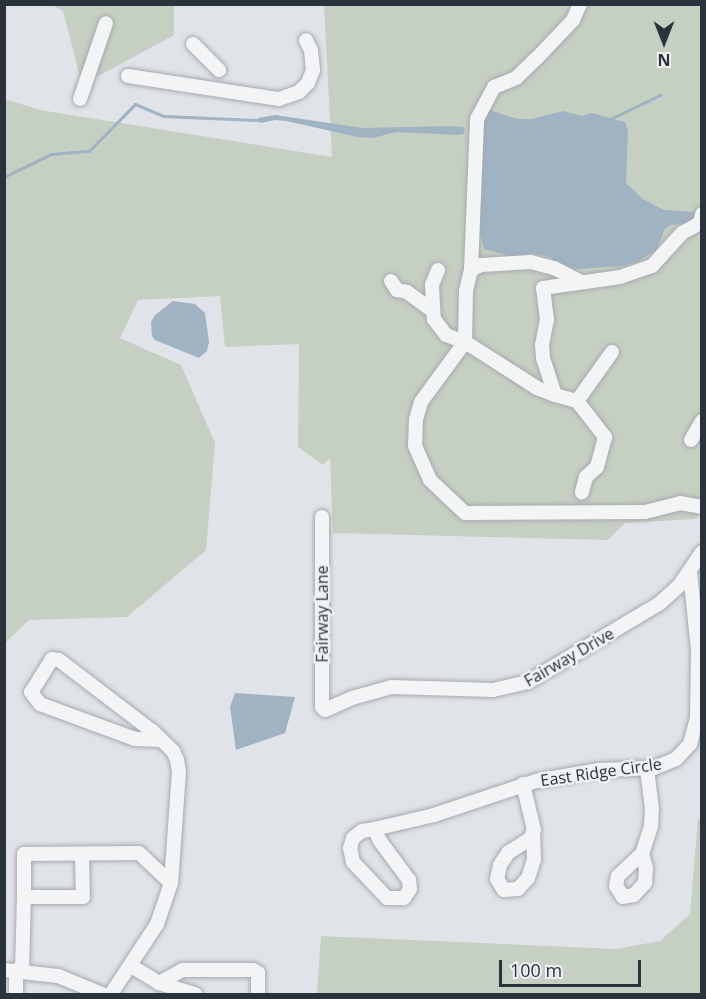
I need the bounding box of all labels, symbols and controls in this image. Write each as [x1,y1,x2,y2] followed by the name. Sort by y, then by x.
[634,12,694,72] north arrow
[658,49,671,71] text: N
[312,565,332,663] street label: Fairway Lane
[521,624,617,690] street label: Fairway Drive
[539,754,663,790] street label: East Ridge Circle
[502,948,644,986] scale bar
[510,958,562,982] text: 100 m

